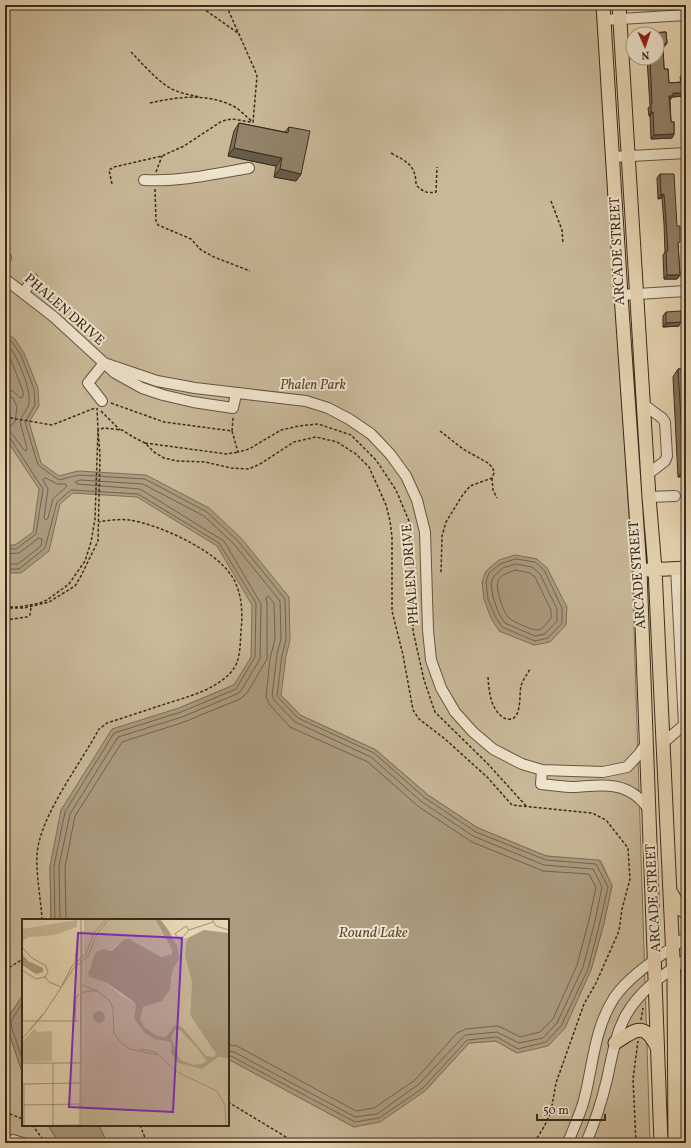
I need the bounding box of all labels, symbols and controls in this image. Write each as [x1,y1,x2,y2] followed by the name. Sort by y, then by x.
[625,26,665,66] north arrow
[641,47,650,62] text: N
[606,196,630,306] street label: ARCADE STREET
[20,270,108,350] street label: PHALEN DRIVE
[280,376,347,395] park label: Phalen Park
[625,520,651,630] street label: ARCADE STREET
[398,523,424,625] street label: PHALEN DRIVE
[642,843,666,953] street label: ARCADE STREET
[22,919,229,1126] inset map
[338,923,408,944] water label: Round Lake
[537,1096,605,1122] scale bar
[543,1103,569,1119] text: 50 m

